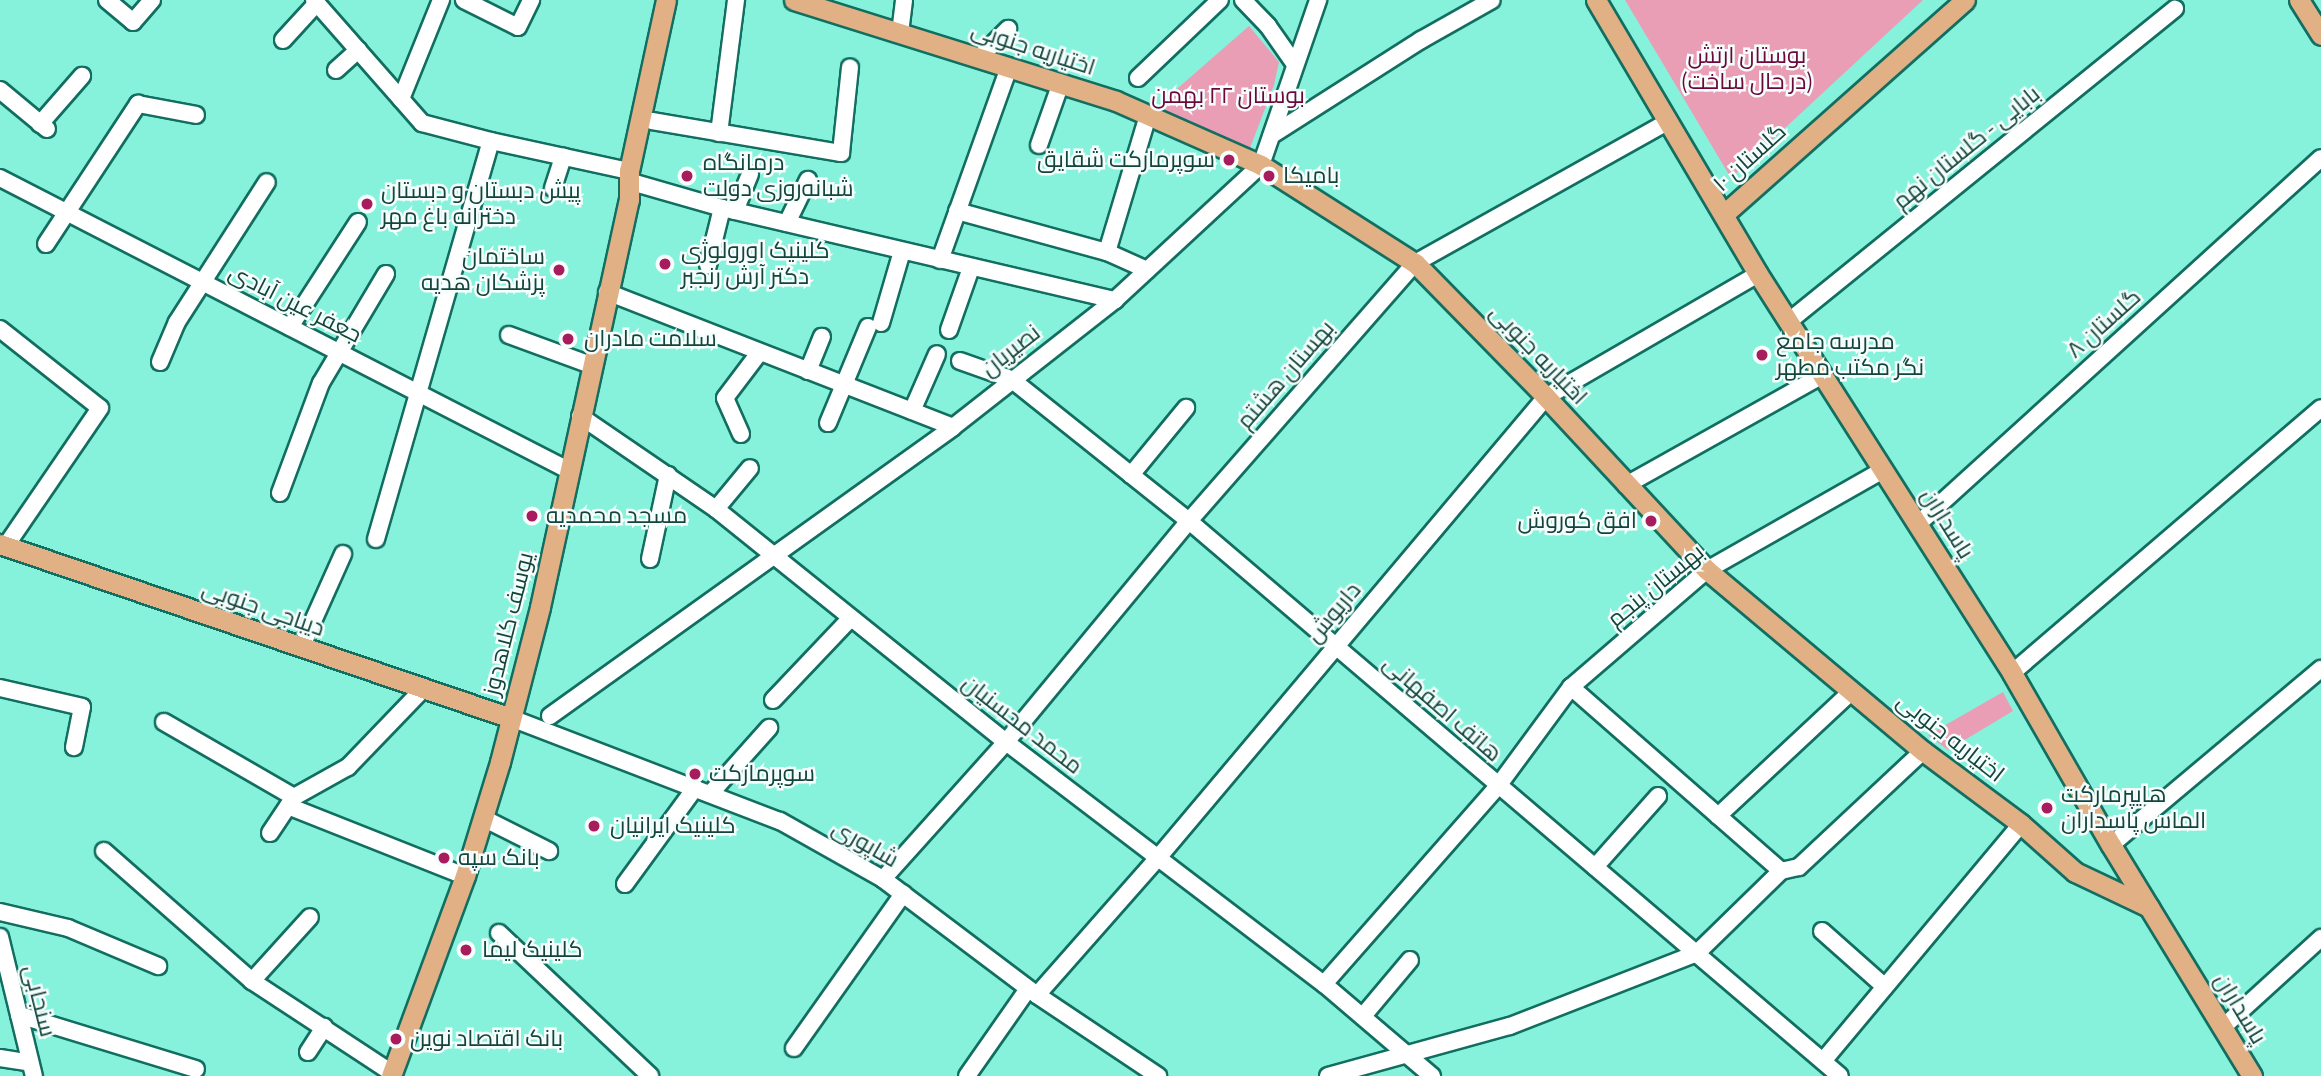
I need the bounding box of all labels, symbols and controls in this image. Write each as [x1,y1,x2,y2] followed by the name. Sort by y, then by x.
[968,16,1098,82] street label: اختیاریه جنوبی
[1681,42,1813,96] park label: بوستان ارتش (در حال ساخت)
[1888,80,2046,216] street label: بابایی - گلستان نهم
[1151,82,1305,110] park label: بوستان ۲۲ بهمن
[1708,118,1792,198] street label: گلستان ۱۰
[1037,146,1215,174] place label: سوپرمارکت شقایق
[703,149,854,203] place label: درمانگاه شبانه‌روزی دولت
[1221,152,1237,168] marker: سوپرمارکت شقایق
[1283,162,1339,190] place label: بامیکا
[677,166,697,186] marker: درمانگاه شبانه‌روزی دولت
[1261,168,1277,184] marker: بامیکا
[381,177,581,231] place label: پیش دبستان و دبستان دخترانه باغ مهر
[359,196,375,212] marker: پیش دبستان و دبستان دخترانه باغ مهر
[681,237,830,291] place label: کلینیک اورولوژی دکتر آرش رنجبر
[421,243,545,297] place label: ساختمان پزشکان هدیه
[655,254,675,274] marker: کلینیک اورولوژی دکتر آرش رنجبر
[224,259,366,349] street label: جعفر عین آبادی
[551,262,567,278] marker: ساختمان پزشکان هدیه
[2061,284,2147,364] street label: گلستان ۸
[1483,299,1593,411] street label: اختیاریه جنوبی
[1231,315,1341,435] street label: بهستان هشتم
[976,319,1046,383] street label: نصیریان
[584,325,717,353] place label: سلامت مادران
[1776,328,1924,382] place label: مدرسه جامع نگر مکتب مطهر
[558,329,578,349] marker: سلامت مادران
[1754,347,1770,363] marker: مدرسه جامع نگر مکتب مطهر
[1915,484,1979,564] street label: پاسداران
[546,502,687,530] place label: مسجد محمدیه
[1518,507,1637,535] place label: افق کوروش
[524,508,540,524] marker: مسجد محمدیه
[1643,513,1659,529] marker: افق کوروش
[1602,539,1710,633] street label: بهستان پنجم
[478,550,540,698] street label: یوسف کلاهدوز
[198,575,328,643] street label: دیباجی جنوبی
[1301,577,1367,649] street label: داریوش
[1377,650,1507,768] street label: هاتف اصفهانی
[956,669,1088,781] street label: محمد محسنیان
[1891,688,2009,788] street label: اختیاریه جنوبی
[709,760,815,788] place label: سوپرمارکت
[687,766,703,782] marker: سوپرمارکت
[2061,781,2206,835] place label: هایپرمارکت الماس پاسداران
[2039,800,2055,816] marker: هایپرمارکت الماس پاسداران
[610,812,736,840] place label: کلینیک ایرانیان
[827,814,903,874] street label: شاپوری
[584,816,604,836] marker: کلینیک ایرانیان
[458,844,540,872] place label: بانک سپه
[436,850,452,866] marker: بانک سپه
[482,936,583,964] place label: کلینیک لیما
[456,940,476,960] marker: کلینیک لیما
[17,962,61,1040] street label: سنجابی
[2208,968,2272,1050] street label: پاسداران
[410,1025,563,1053] place label: بانک اقتصاد نوین
[388,1031,404,1047] marker: بانک اقتصاد نوین

